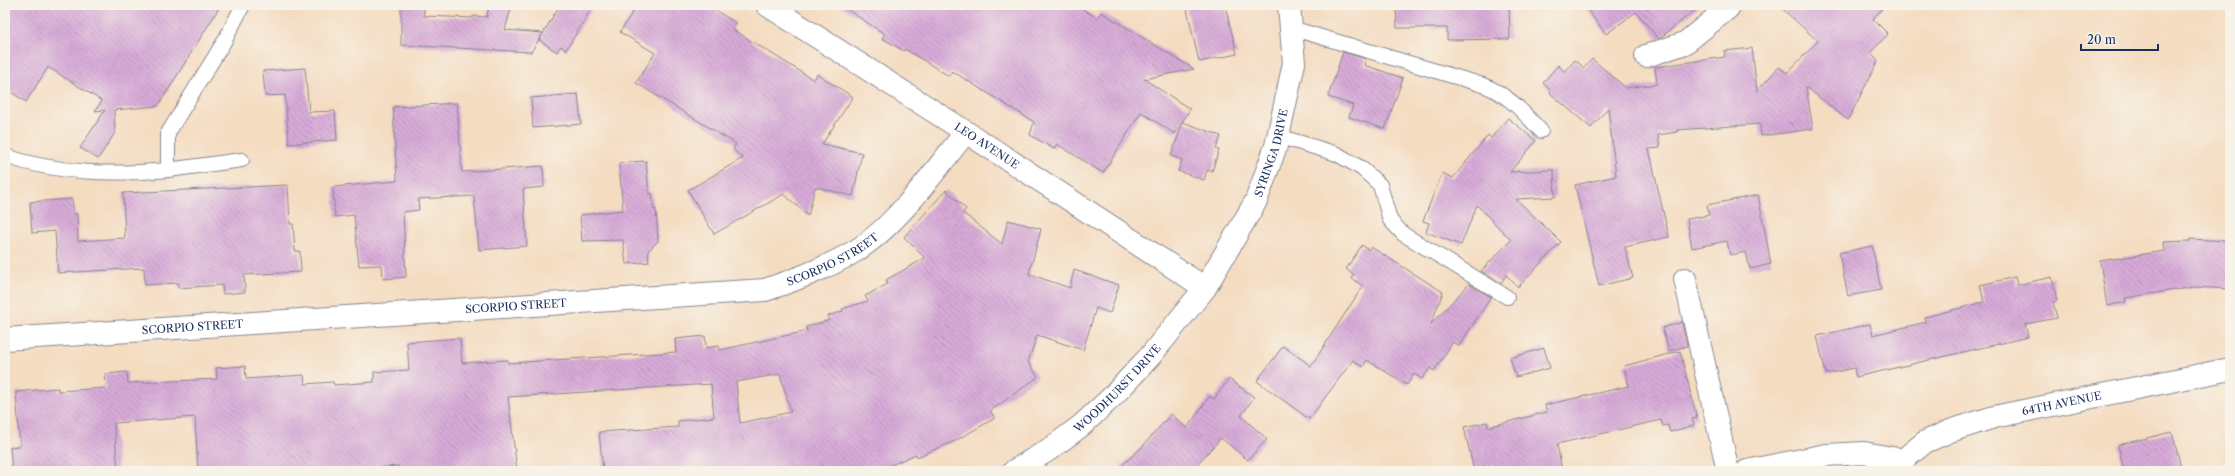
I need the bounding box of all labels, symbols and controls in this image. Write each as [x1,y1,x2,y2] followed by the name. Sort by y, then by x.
[2081,26,2158,52] scale bar
[2087,32,2116,47] text: 20 m
[1251,107,1291,199] street label: SYRINGA DRIVE
[952,119,1022,172] street label: LEO AVENUE
[785,229,882,289] street label: SCORPIO STREET
[465,296,568,316] street label: SCORPIO STREET
[141,317,245,337] street label: SCORPIO STREET
[1070,341,1164,436] street label: WOODHURST DRIVE
[2021,388,2103,418] street label: 64TH AVENUE

